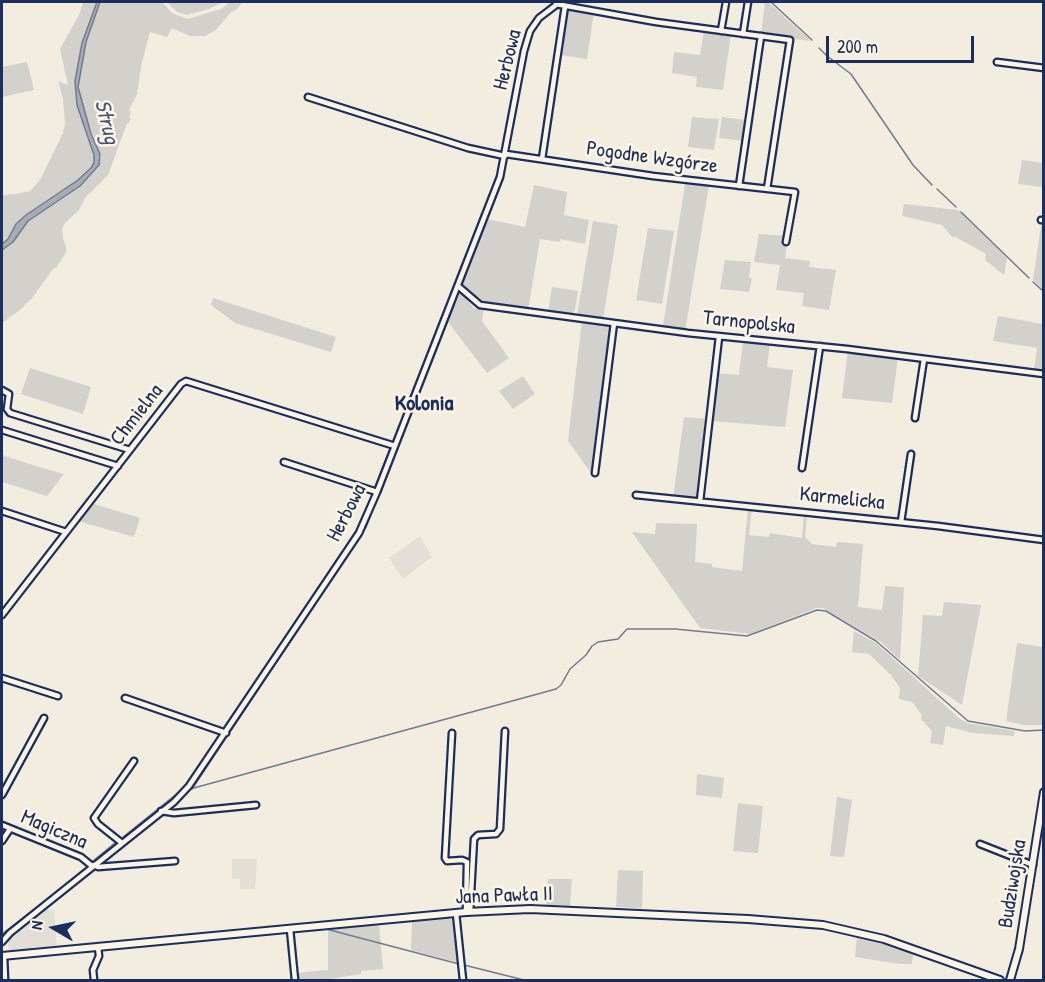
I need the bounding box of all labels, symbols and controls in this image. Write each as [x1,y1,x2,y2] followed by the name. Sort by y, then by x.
[829,24,978,62] scale bar
[488,27,528,93] street label: Herbowa
[837,34,878,59] text: 200 m
[88,97,124,147] water label: Strug
[585,136,719,180] street label: Pogodne Wzgórze
[702,306,796,340] street label: Tarnopolska
[105,379,169,451] street label: Chmielna
[395,391,453,417] district label: Kolonia
[322,480,372,546] street label: Herbowa
[798,482,886,516] street label: Karmelicka
[17,805,91,855] street label: Magiczna
[994,838,1032,930] street label: Budziwojska
[455,882,553,910] street label: Jana Pawła II
[24,898,84,958] north arrow
[25,919,48,931] text: N

